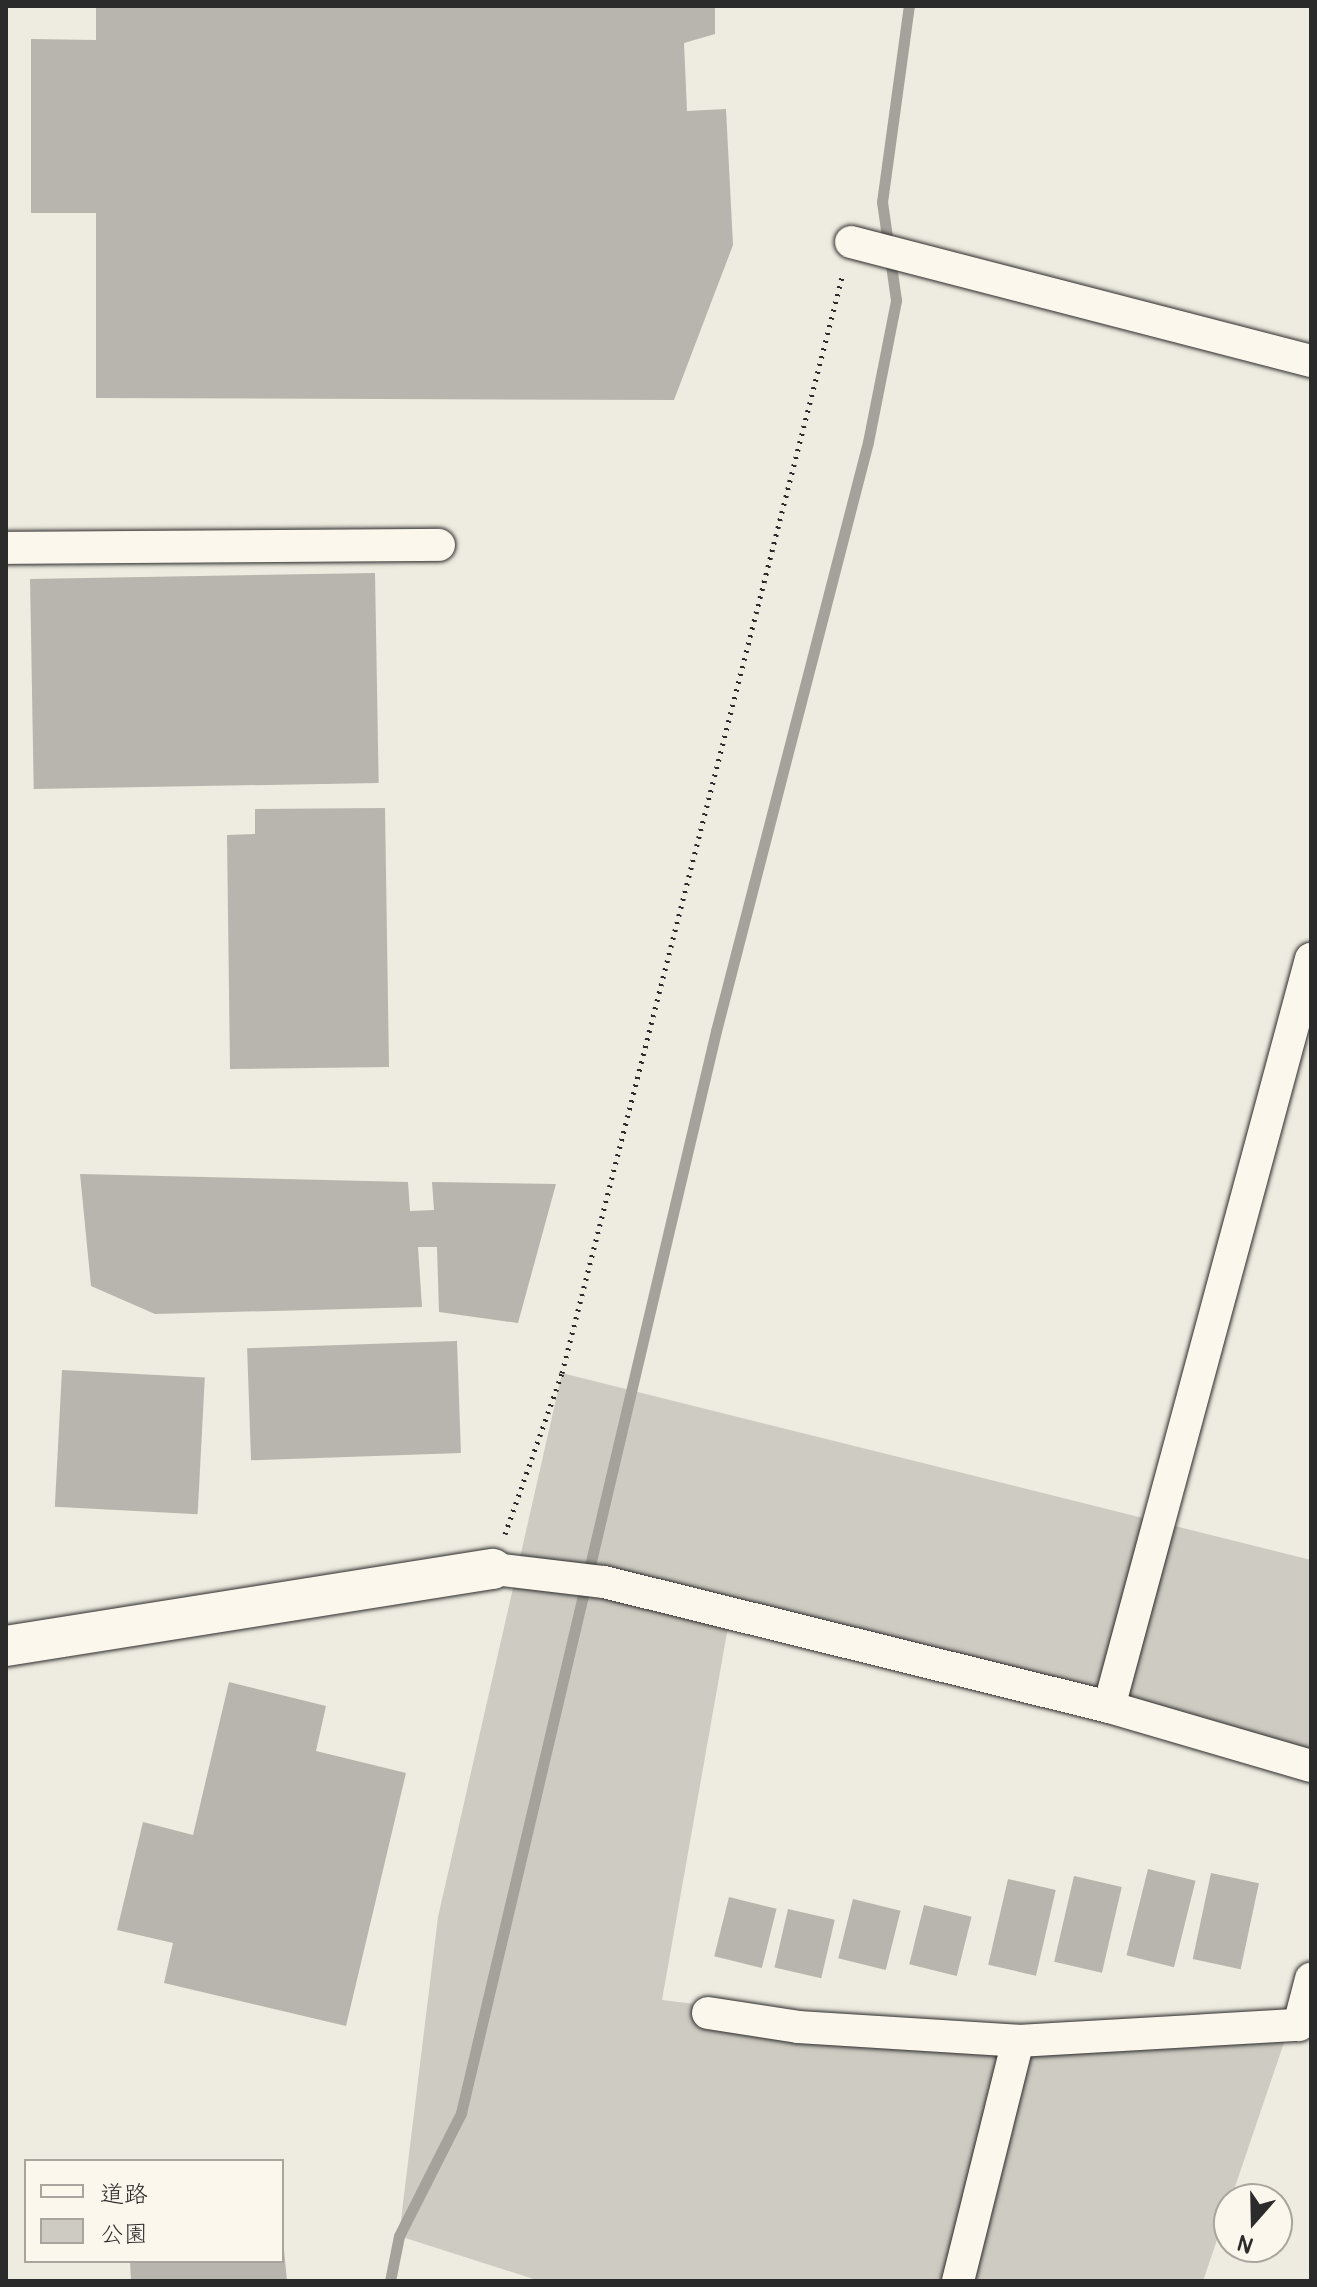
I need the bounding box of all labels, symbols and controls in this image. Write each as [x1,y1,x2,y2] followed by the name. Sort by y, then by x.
[24,2159,284,2263] legend
[100,2180,148,2209] text: 道路
[1213,2183,1293,2263] north arrow
[100,2220,148,2249] text: 公園
[1234,2228,1257,2259] text: N

